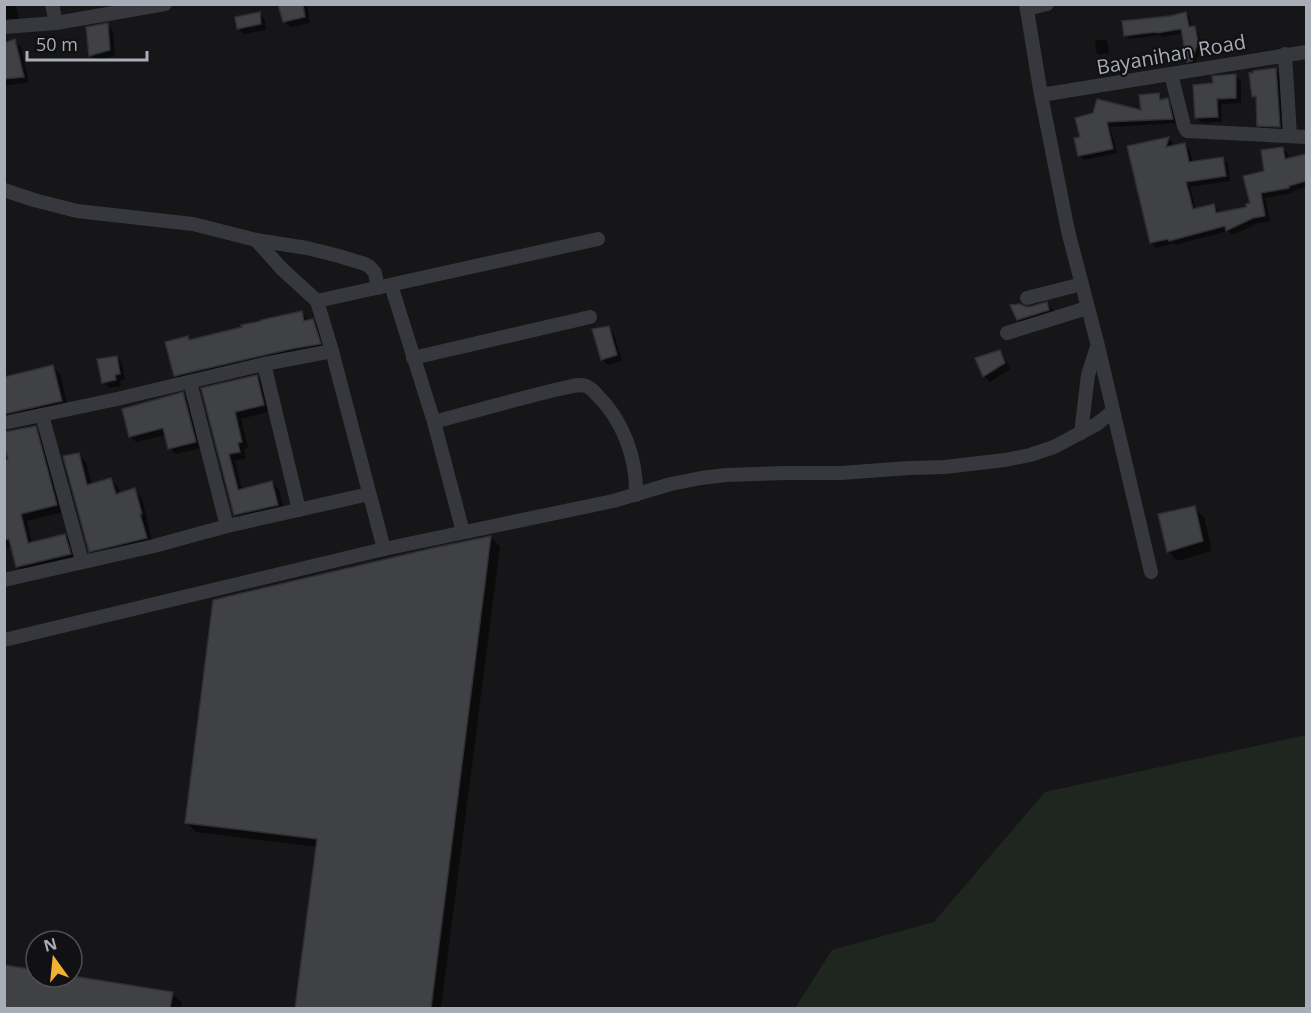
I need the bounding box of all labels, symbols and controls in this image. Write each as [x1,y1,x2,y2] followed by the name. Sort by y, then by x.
[27,24,147,62] scale bar
[1094,28,1248,80] street label: Bayanihan Road
[36,32,78,56] text: 50 m
[24,929,84,989] north arrow
[41,932,59,957] text: N

